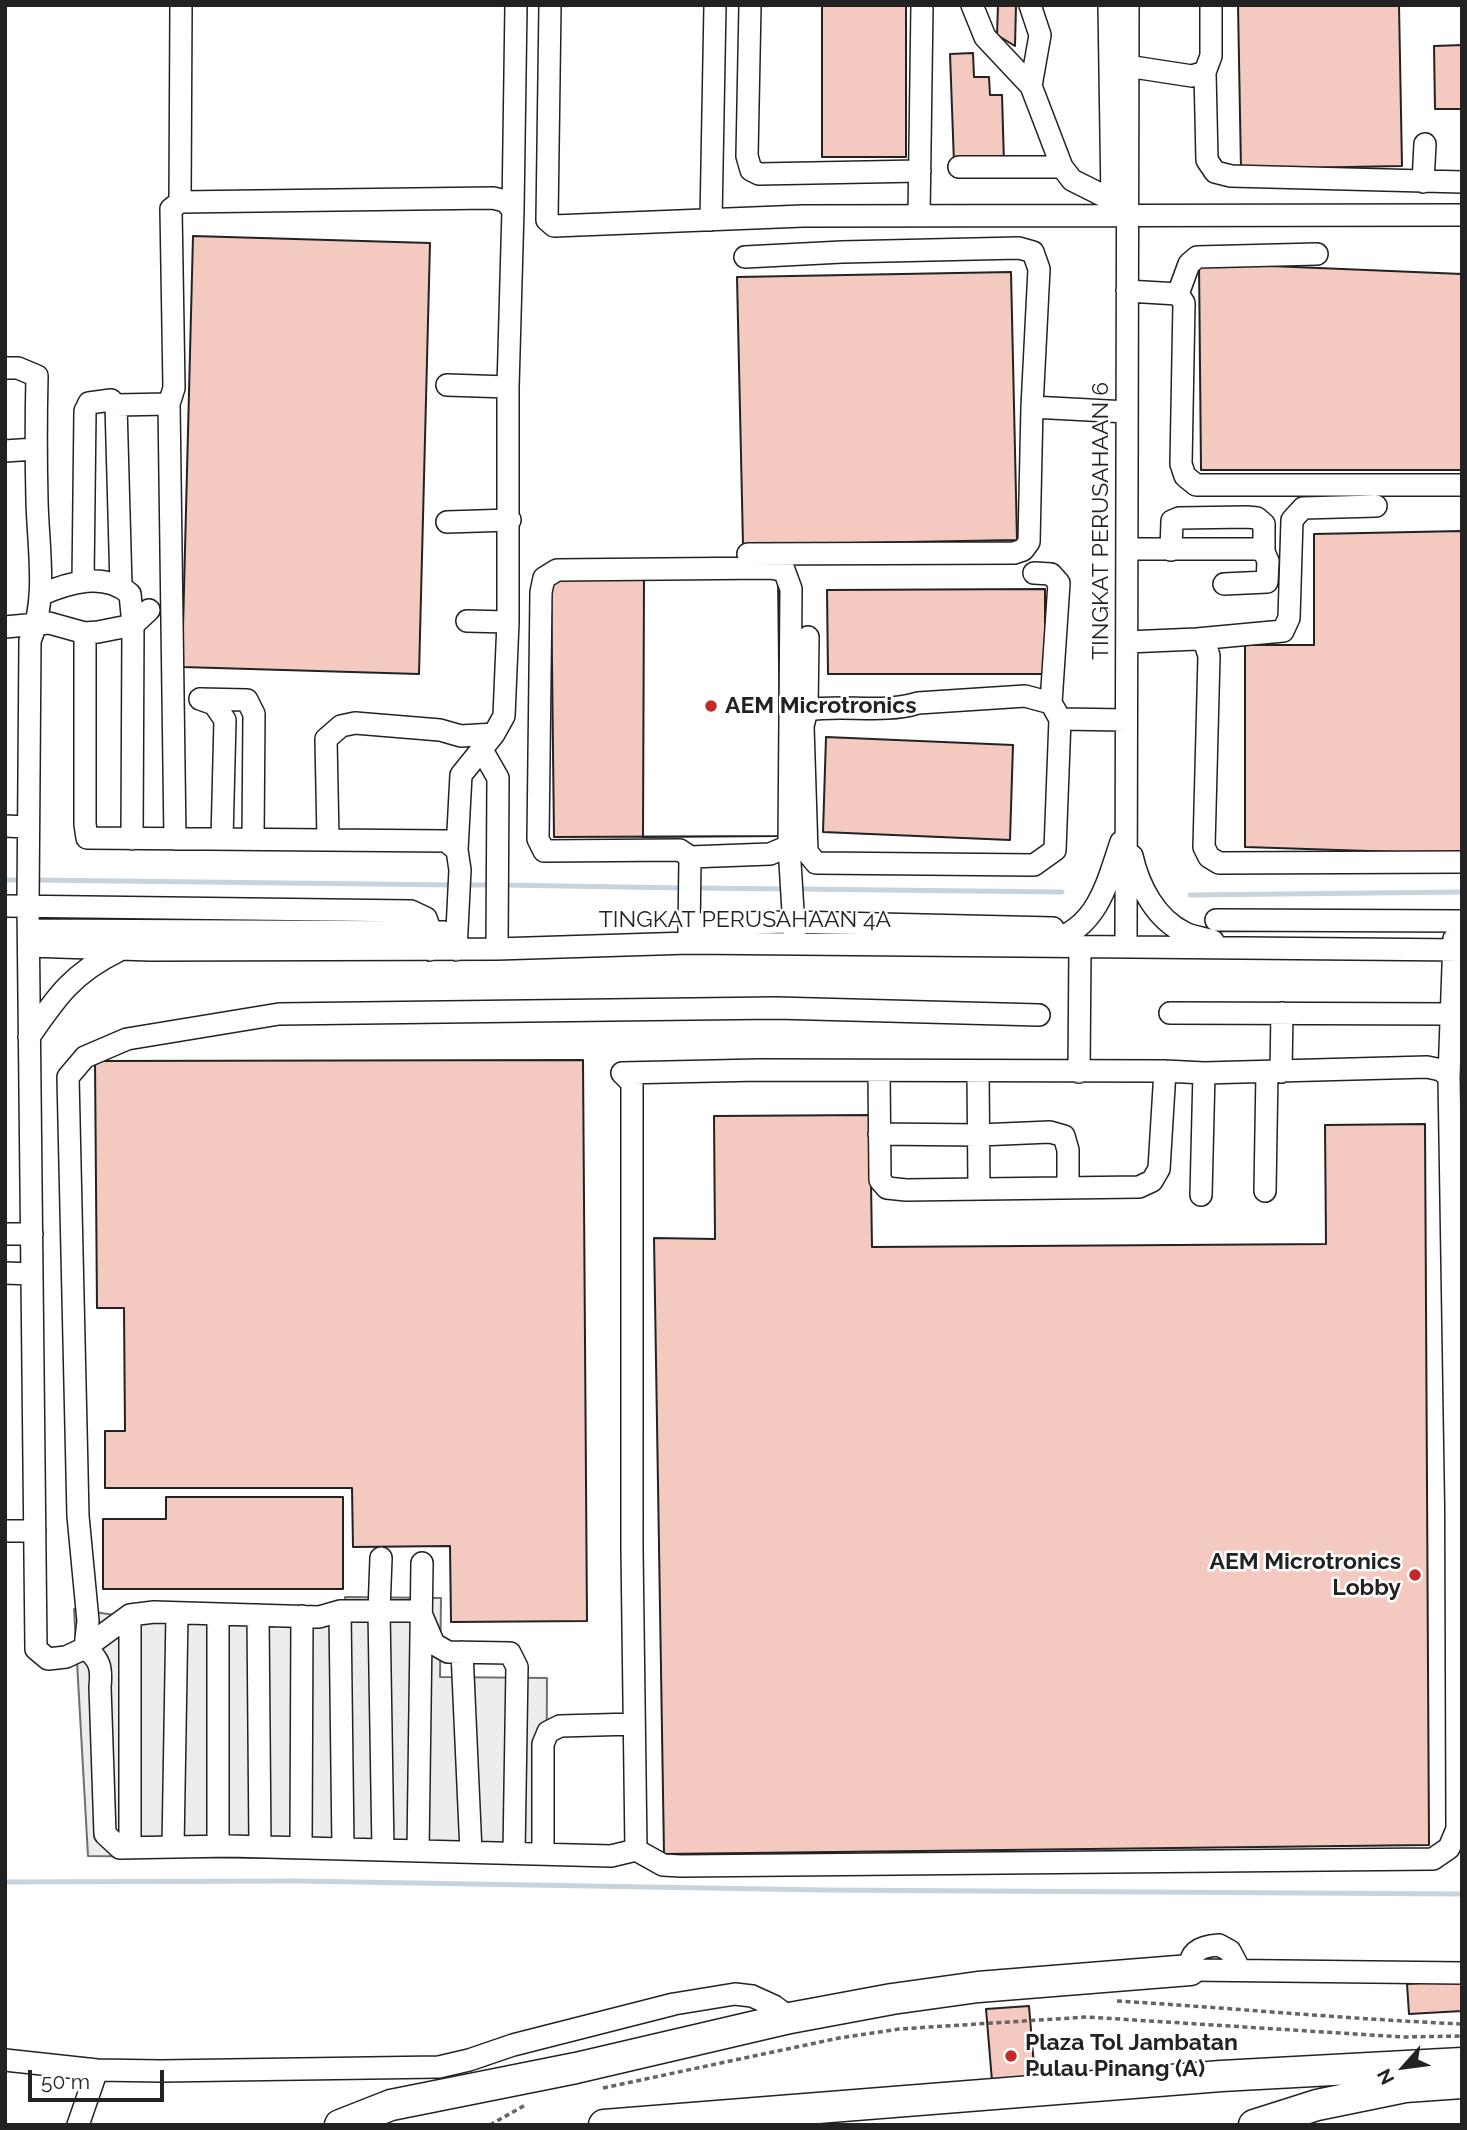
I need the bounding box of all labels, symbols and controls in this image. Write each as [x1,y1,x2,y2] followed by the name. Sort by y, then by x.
[1087,382,1115,660] street label: TINGKAT PERUSAHAAN 6
[725,692,917,720] place label: AEM Microtronics
[703,698,719,714] marker: AEM Microtronics
[599,906,891,934] street label: TINGKAT PERUSAHAAN 4A
[1209,1548,1401,1602] place label: AEM Microtronics Lobby
[1407,1567,1423,1583] marker: AEM Microtronics Lobby
[1025,2029,1238,2083] place label: Plaza Tol Jambatan Pulau Pinang (A)
[1369,2032,1439,2102] north arrow
[1003,2048,1019,2064] marker: Plaza Tol Jambatan Pulau Pinang (A)
[32,2056,168,2100] scale bar
[1372,2065,1399,2088] text: N
[41,2069,90,2094] text: 50 m

